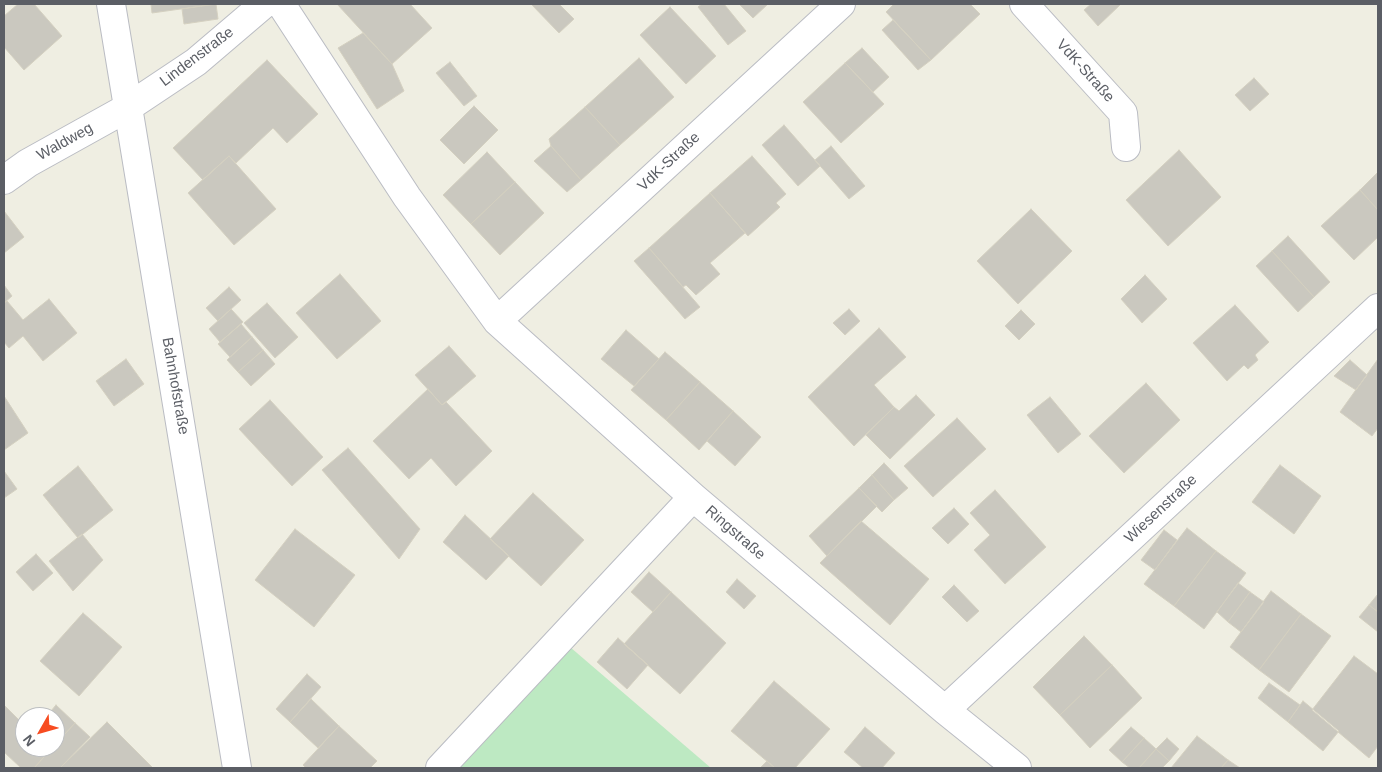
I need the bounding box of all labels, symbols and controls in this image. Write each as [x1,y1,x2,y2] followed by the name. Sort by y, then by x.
[157,23,237,91] street label: Lindenstraße
[1052,36,1118,106] street label: VdK-Straße
[34,119,96,165] street label: Waldweg
[634,129,704,195] street label: VdK-Straße
[158,336,192,436] street label: Bahnhofstraße
[1121,471,1201,547] street label: Wiesenstraße
[701,502,769,564] street label: Ringstraße
[15,707,65,757] north arrow
[20,732,38,750] text: N

